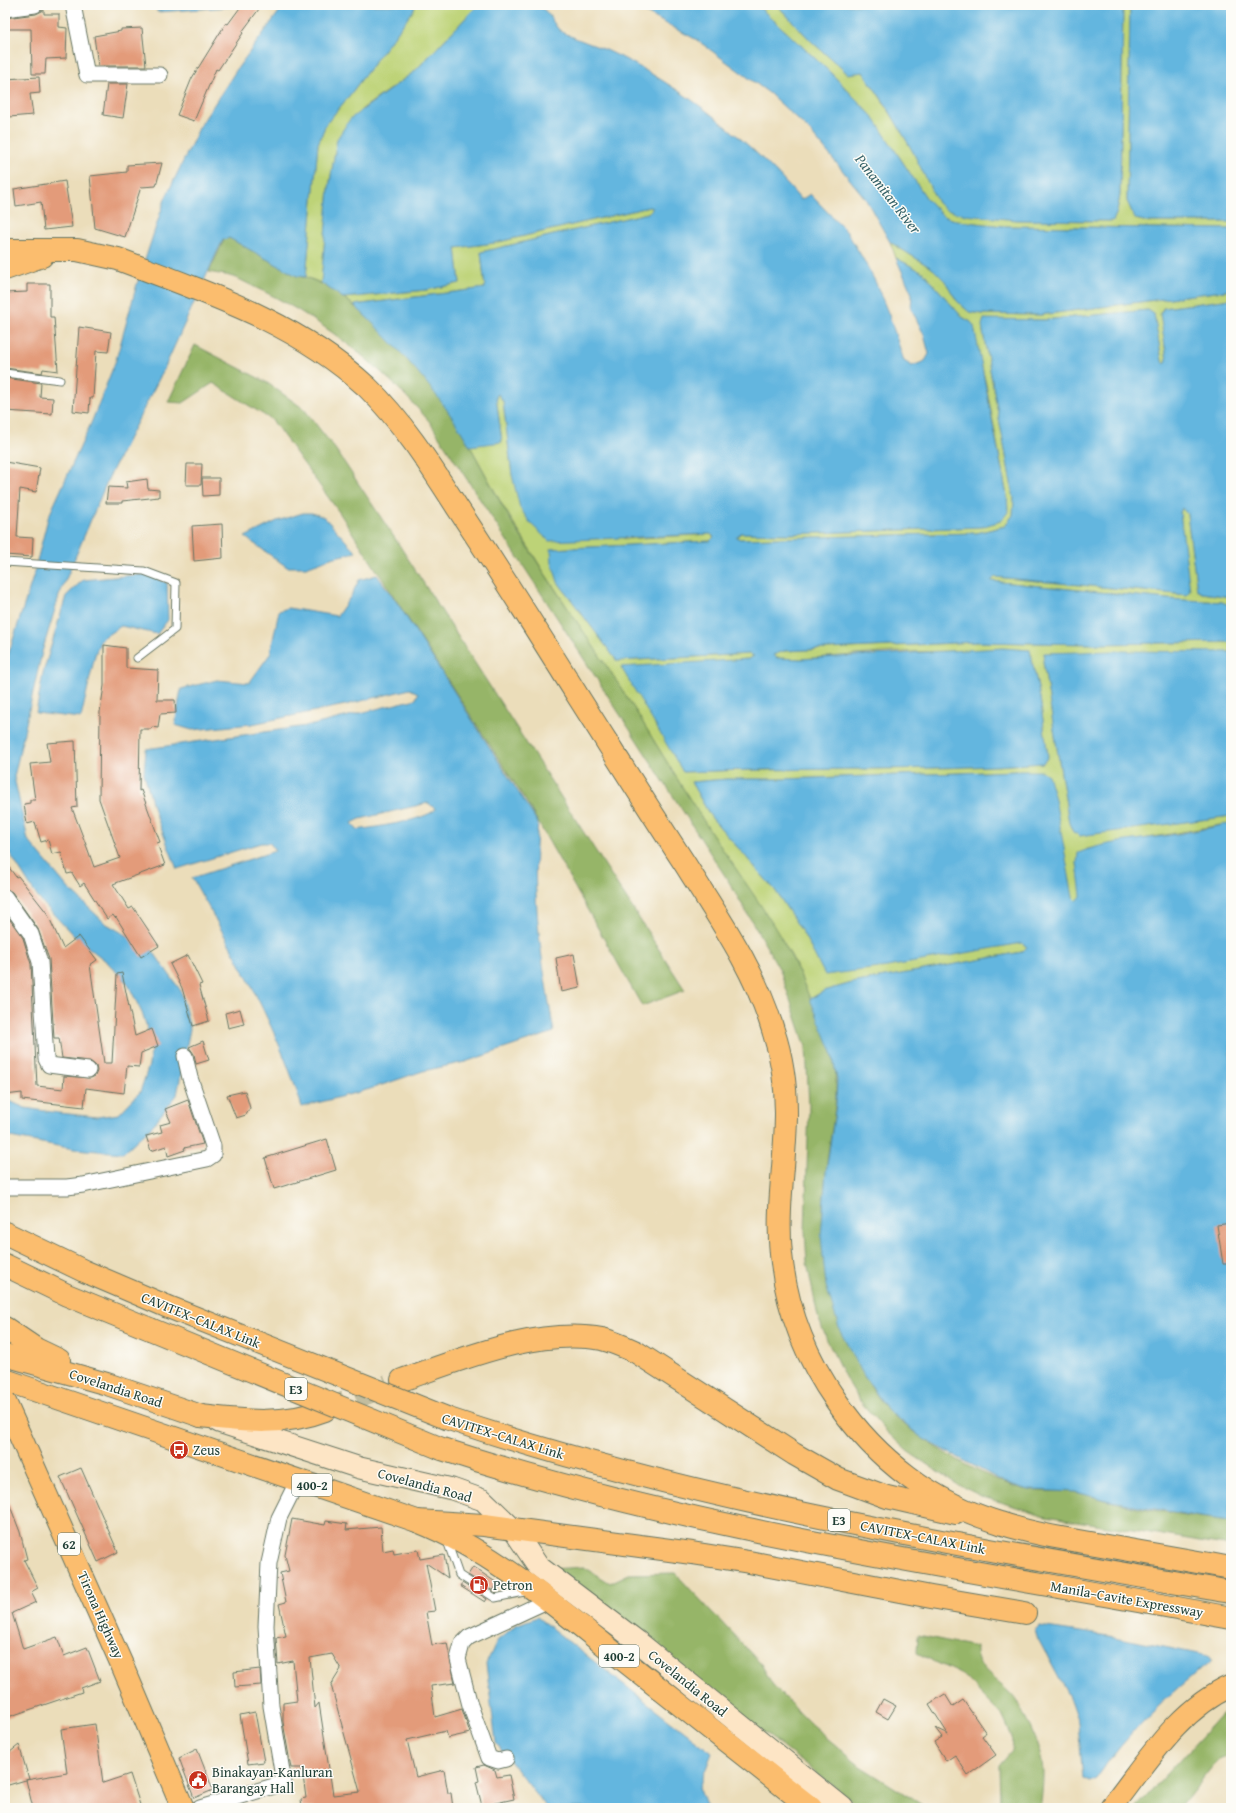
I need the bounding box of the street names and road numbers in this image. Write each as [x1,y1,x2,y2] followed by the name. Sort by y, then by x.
[138,1287,264,1353] street label: CAVITEX–CALAX Link
[67,1364,165,1413] street label: Covelandia Road
[285,1378,307,1400] road number: E3
[439,1408,567,1464] street label: CAVITEX–CALAX Link
[376,1463,475,1507] street label: Covelandia Road
[292,1474,332,1496] road number: 400-2
[828,1509,850,1531] road number: E3
[859,1515,988,1559] street label: CAVITEX–CALAX Link
[58,1533,80,1555] road number: 62
[73,1568,129,1662] street label: Tirona Highway
[1049,1576,1205,1622] street label: Manila–Cavite Expressway
[599,1645,639,1667] road number: 400-2
[644,1645,732,1721] street label: Covelandia Road

